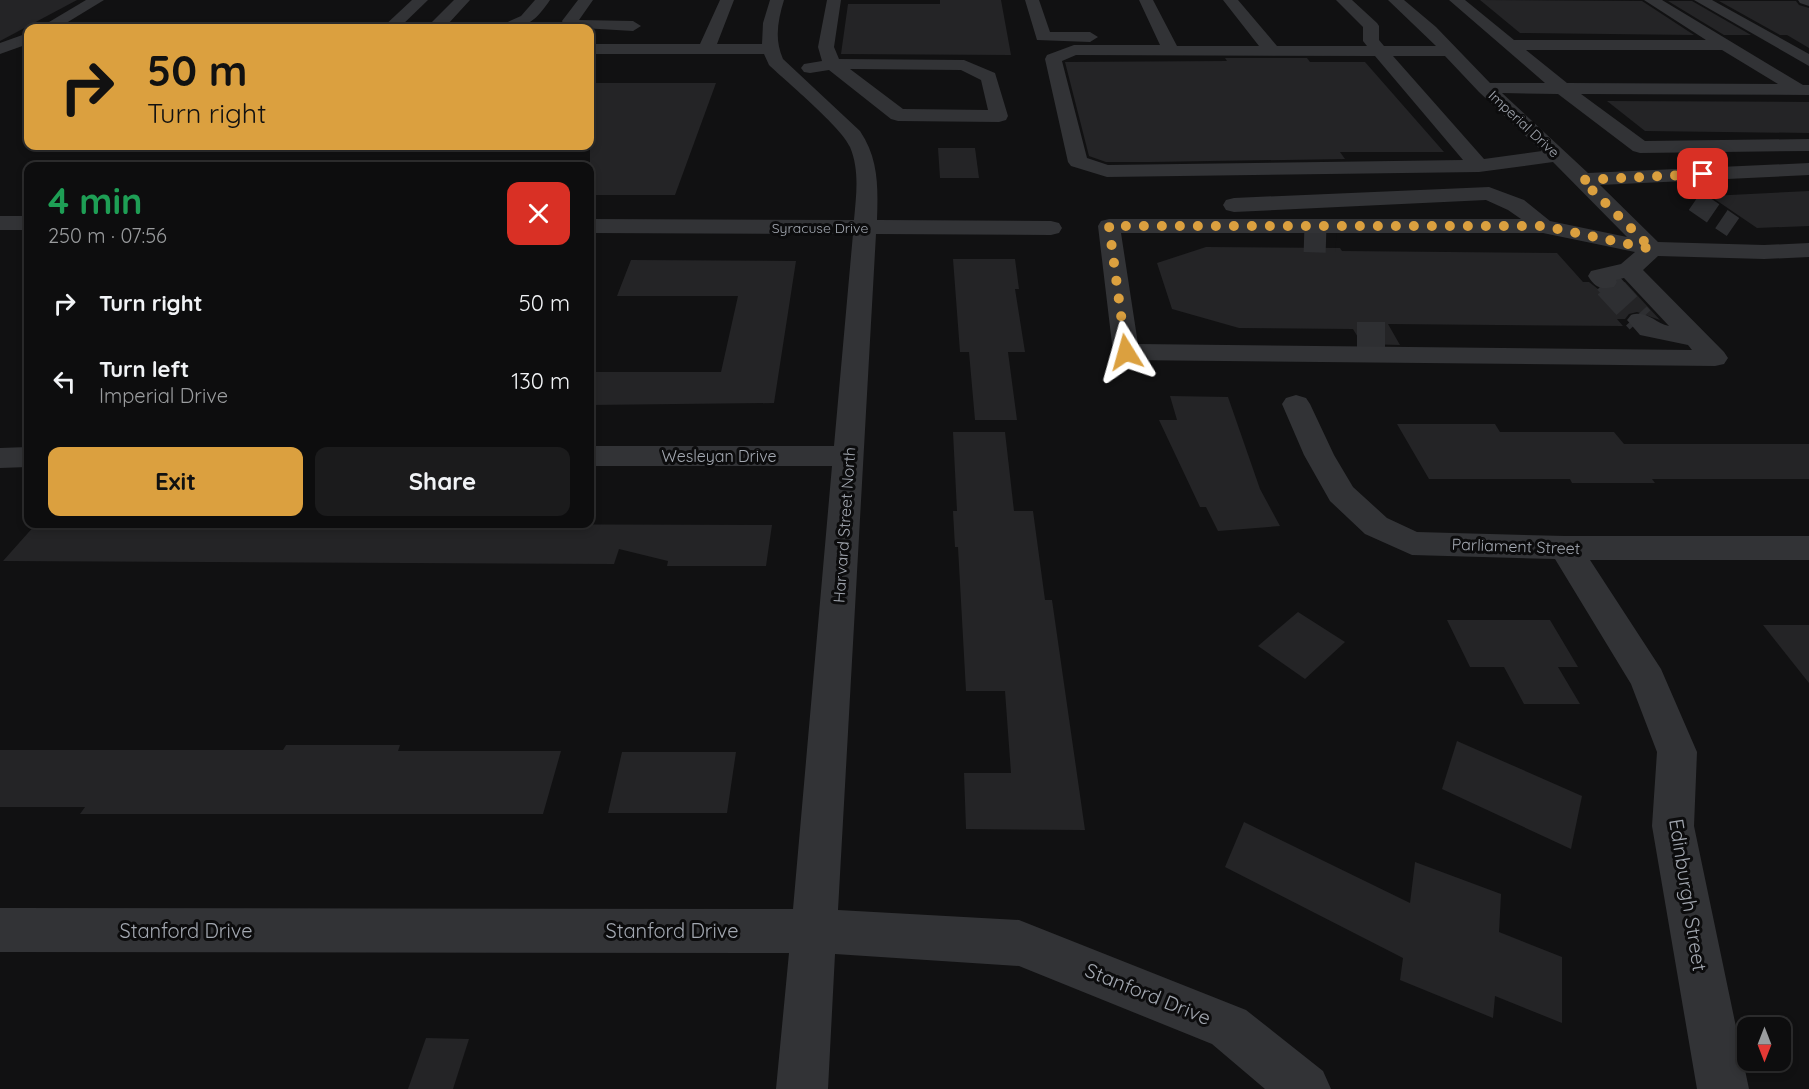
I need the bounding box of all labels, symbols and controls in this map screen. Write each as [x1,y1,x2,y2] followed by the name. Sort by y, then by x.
[147,44,247,97] text: 50 m
[48,48,126,126] icon: right
[1485,87,1563,161] street label: Imperial Drive
[147,96,266,130] text: Turn right
[1677,148,1728,199] pin
[1686,157,1719,190] icon: arrive
[48,178,142,223] text: 4 min
[507,182,570,245] button: close
[772,219,868,237] street label: Syracuse Drive
[48,223,167,248] text: 250 m · 07:56
[48,287,81,320] icon: right
[99,289,203,317] text: Turn right
[519,289,570,317] text: 50 m
[1094,320,1158,384] position arrow
[99,355,189,383] text: Turn left
[48,365,81,398] icon: left
[511,367,570,395] text: 130 m
[99,383,228,408] text: Imperial Drive
[661,446,777,466] street label: Wesleyan Drive
[829,446,859,604] street label: Harvard Street North
[48,447,303,516] button: Exit
[315,447,570,516] button: Share
[1451,534,1581,558] street label: Parliament Street
[1664,817,1713,973] street label: Edinburgh Street
[119,918,253,943] street label: Stanford Drive
[605,918,739,943] street label: Stanford Drive
[1082,957,1215,1030] street label: Stanford Drive
[1737,1017,1791,1071] north arrow
[1737,1017,1791,1071] map controls

